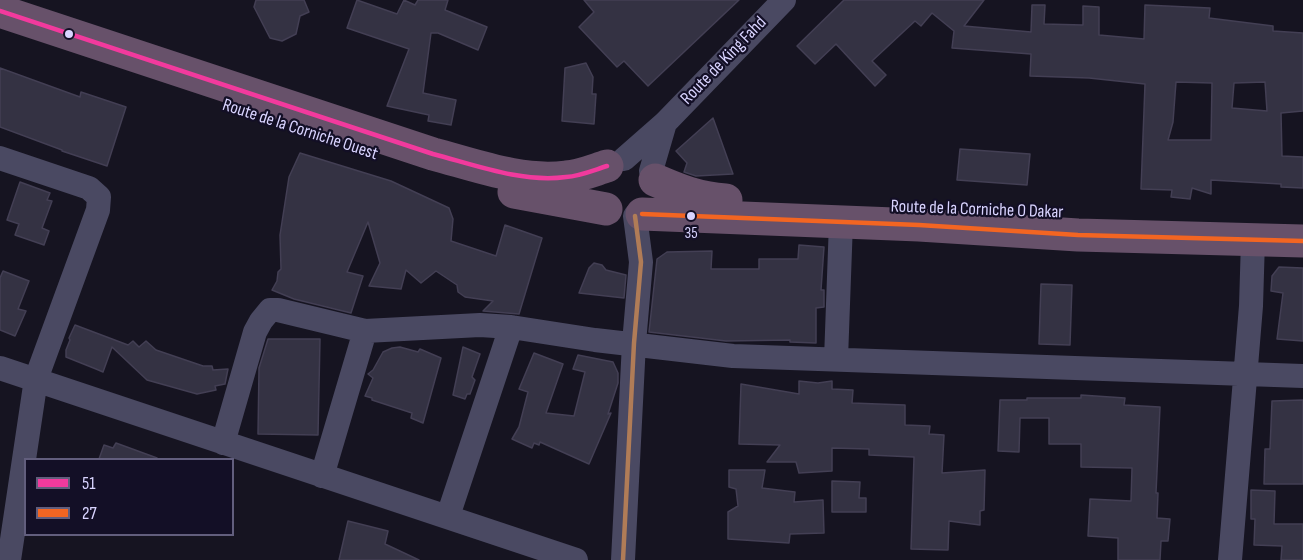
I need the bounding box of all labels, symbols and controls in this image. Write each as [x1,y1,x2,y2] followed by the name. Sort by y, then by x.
[677,12,771,110] street label: Route de King Fahd
[63,28,75,40] unlabelled marker
[220,95,380,165] street label: Route de la Corniche Ouest
[890,196,1064,224] street label: Route de la Corniche O Dakar
[685,210,697,222] marker: 35
[684,224,698,244] place label: 35
[24,458,234,536] legend
[82,473,96,494] text: 51
[82,503,97,524] text: 27

